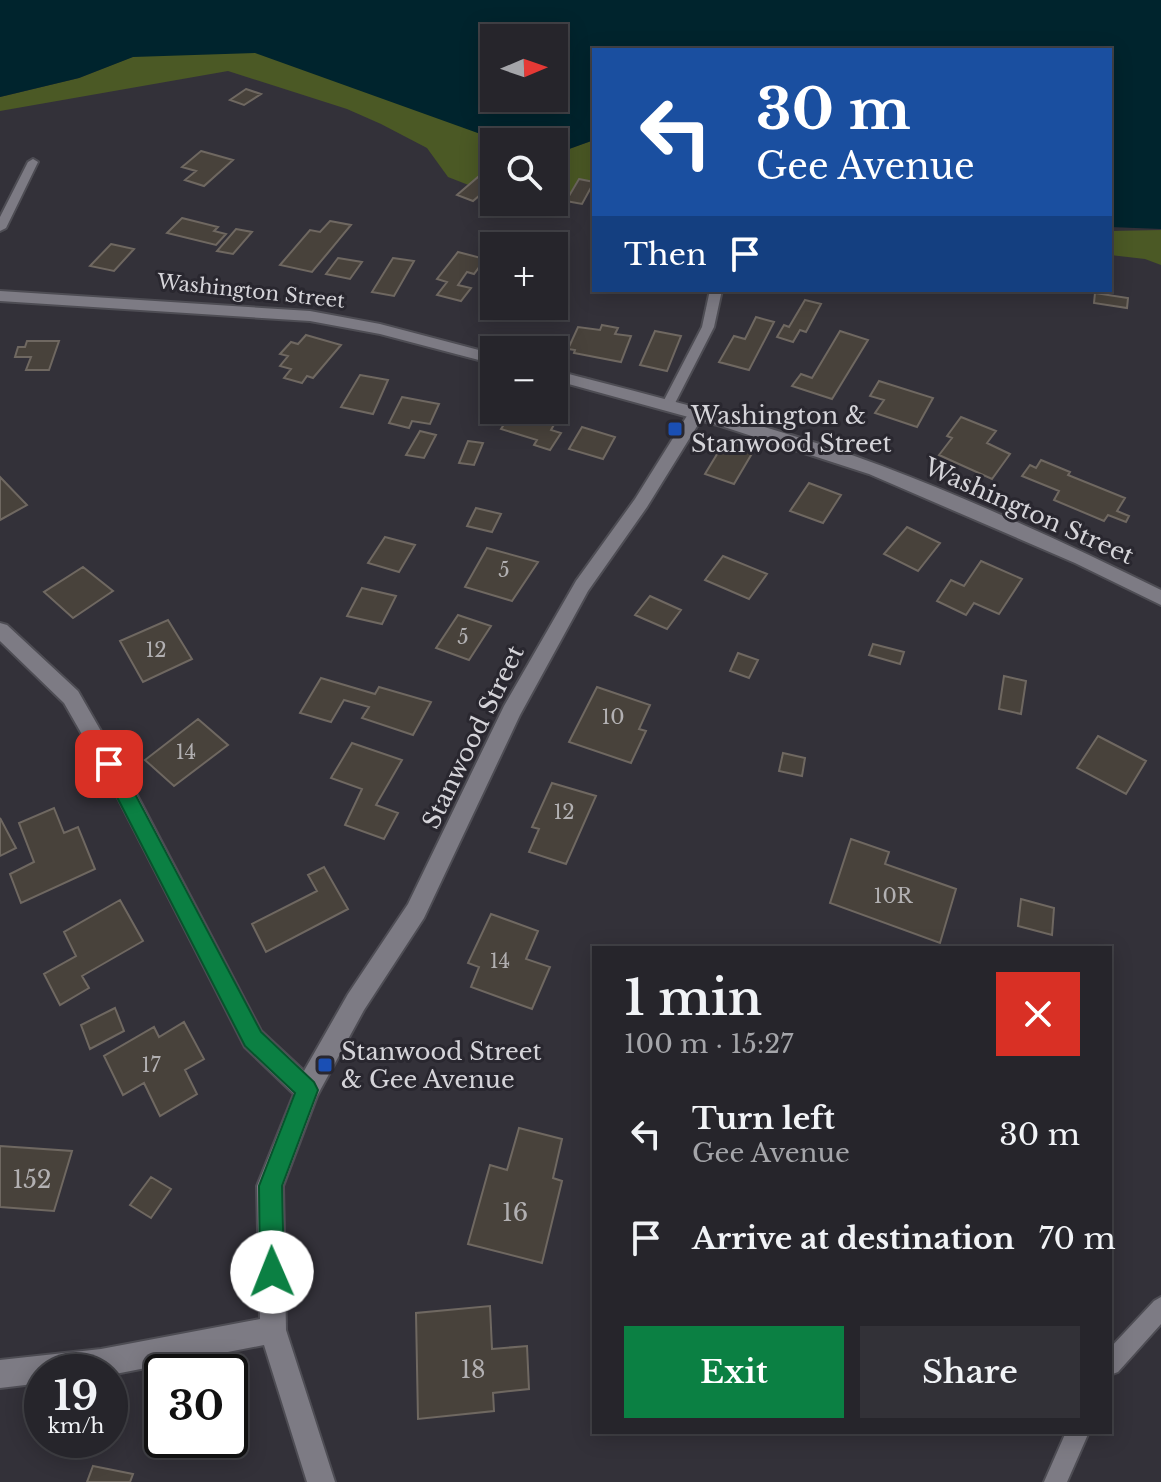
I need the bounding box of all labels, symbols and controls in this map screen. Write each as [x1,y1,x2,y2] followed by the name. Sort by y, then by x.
[480,24,568,112] north arrow
[480,24,568,424] map controls
[756,75,911,144] text: 30 m
[624,80,728,184] icon: left
[480,128,568,216] button: search
[756,144,975,189] text: Gee Avenue
[480,232,568,320] button: +
[723,232,767,276] icon: arrive
[624,236,707,273] text: Then
[155,269,346,313] street label: Washington Street
[480,336,568,424] button: −
[690,401,892,458] place label: Washington & Stanwood Street
[666,420,684,438] marker: Washington & Stanwood Street
[919,451,1138,570] street label: Washington Street
[498,558,510,582] house number: 5
[457,625,469,649] house number: 5
[145,638,167,662] house number: 12
[416,641,530,833] street label: Stanwood Street
[601,705,625,729] house number: 10
[75,730,143,798] pin
[176,740,196,764] house number: 14
[87,742,131,786] icon: arrive
[553,800,575,824] house number: 12
[874,884,914,908] house number: 10R
[490,949,510,973] house number: 14
[624,968,762,1028] text: 1 min
[996,972,1080,1056] button: close
[624,1028,793,1060] text: 100 m · 15:27
[341,1037,542,1094] place label: Stanwood Street & Gee Avenue
[142,1053,161,1077] house number: 17
[316,1056,334,1074] marker: Stanwood Street & Gee Avenue
[692,1100,835,1137] text: Turn left
[624,1112,668,1156] icon: left
[999,1116,1080,1153] text: 30 m
[692,1137,850,1169] text: Gee Avenue
[12,1165,52,1194] house number: 152
[502,1198,528,1227] house number: 16
[624,1216,668,1260] icon: arrive
[692,1220,1015,1257] text: Arrive at destination
[1039,1220,1116,1257] text: 70 m
[230,1230,314,1314] position arrow
[624,1326,844,1418] button: Exit
[860,1326,1080,1418] button: Share
[144,1354,248,1458] speed limit sign: 30
[460,1355,486,1384] house number: 18
[54,1371,98,1421] text: 19
[48,1414,104,1438] text: km/h

